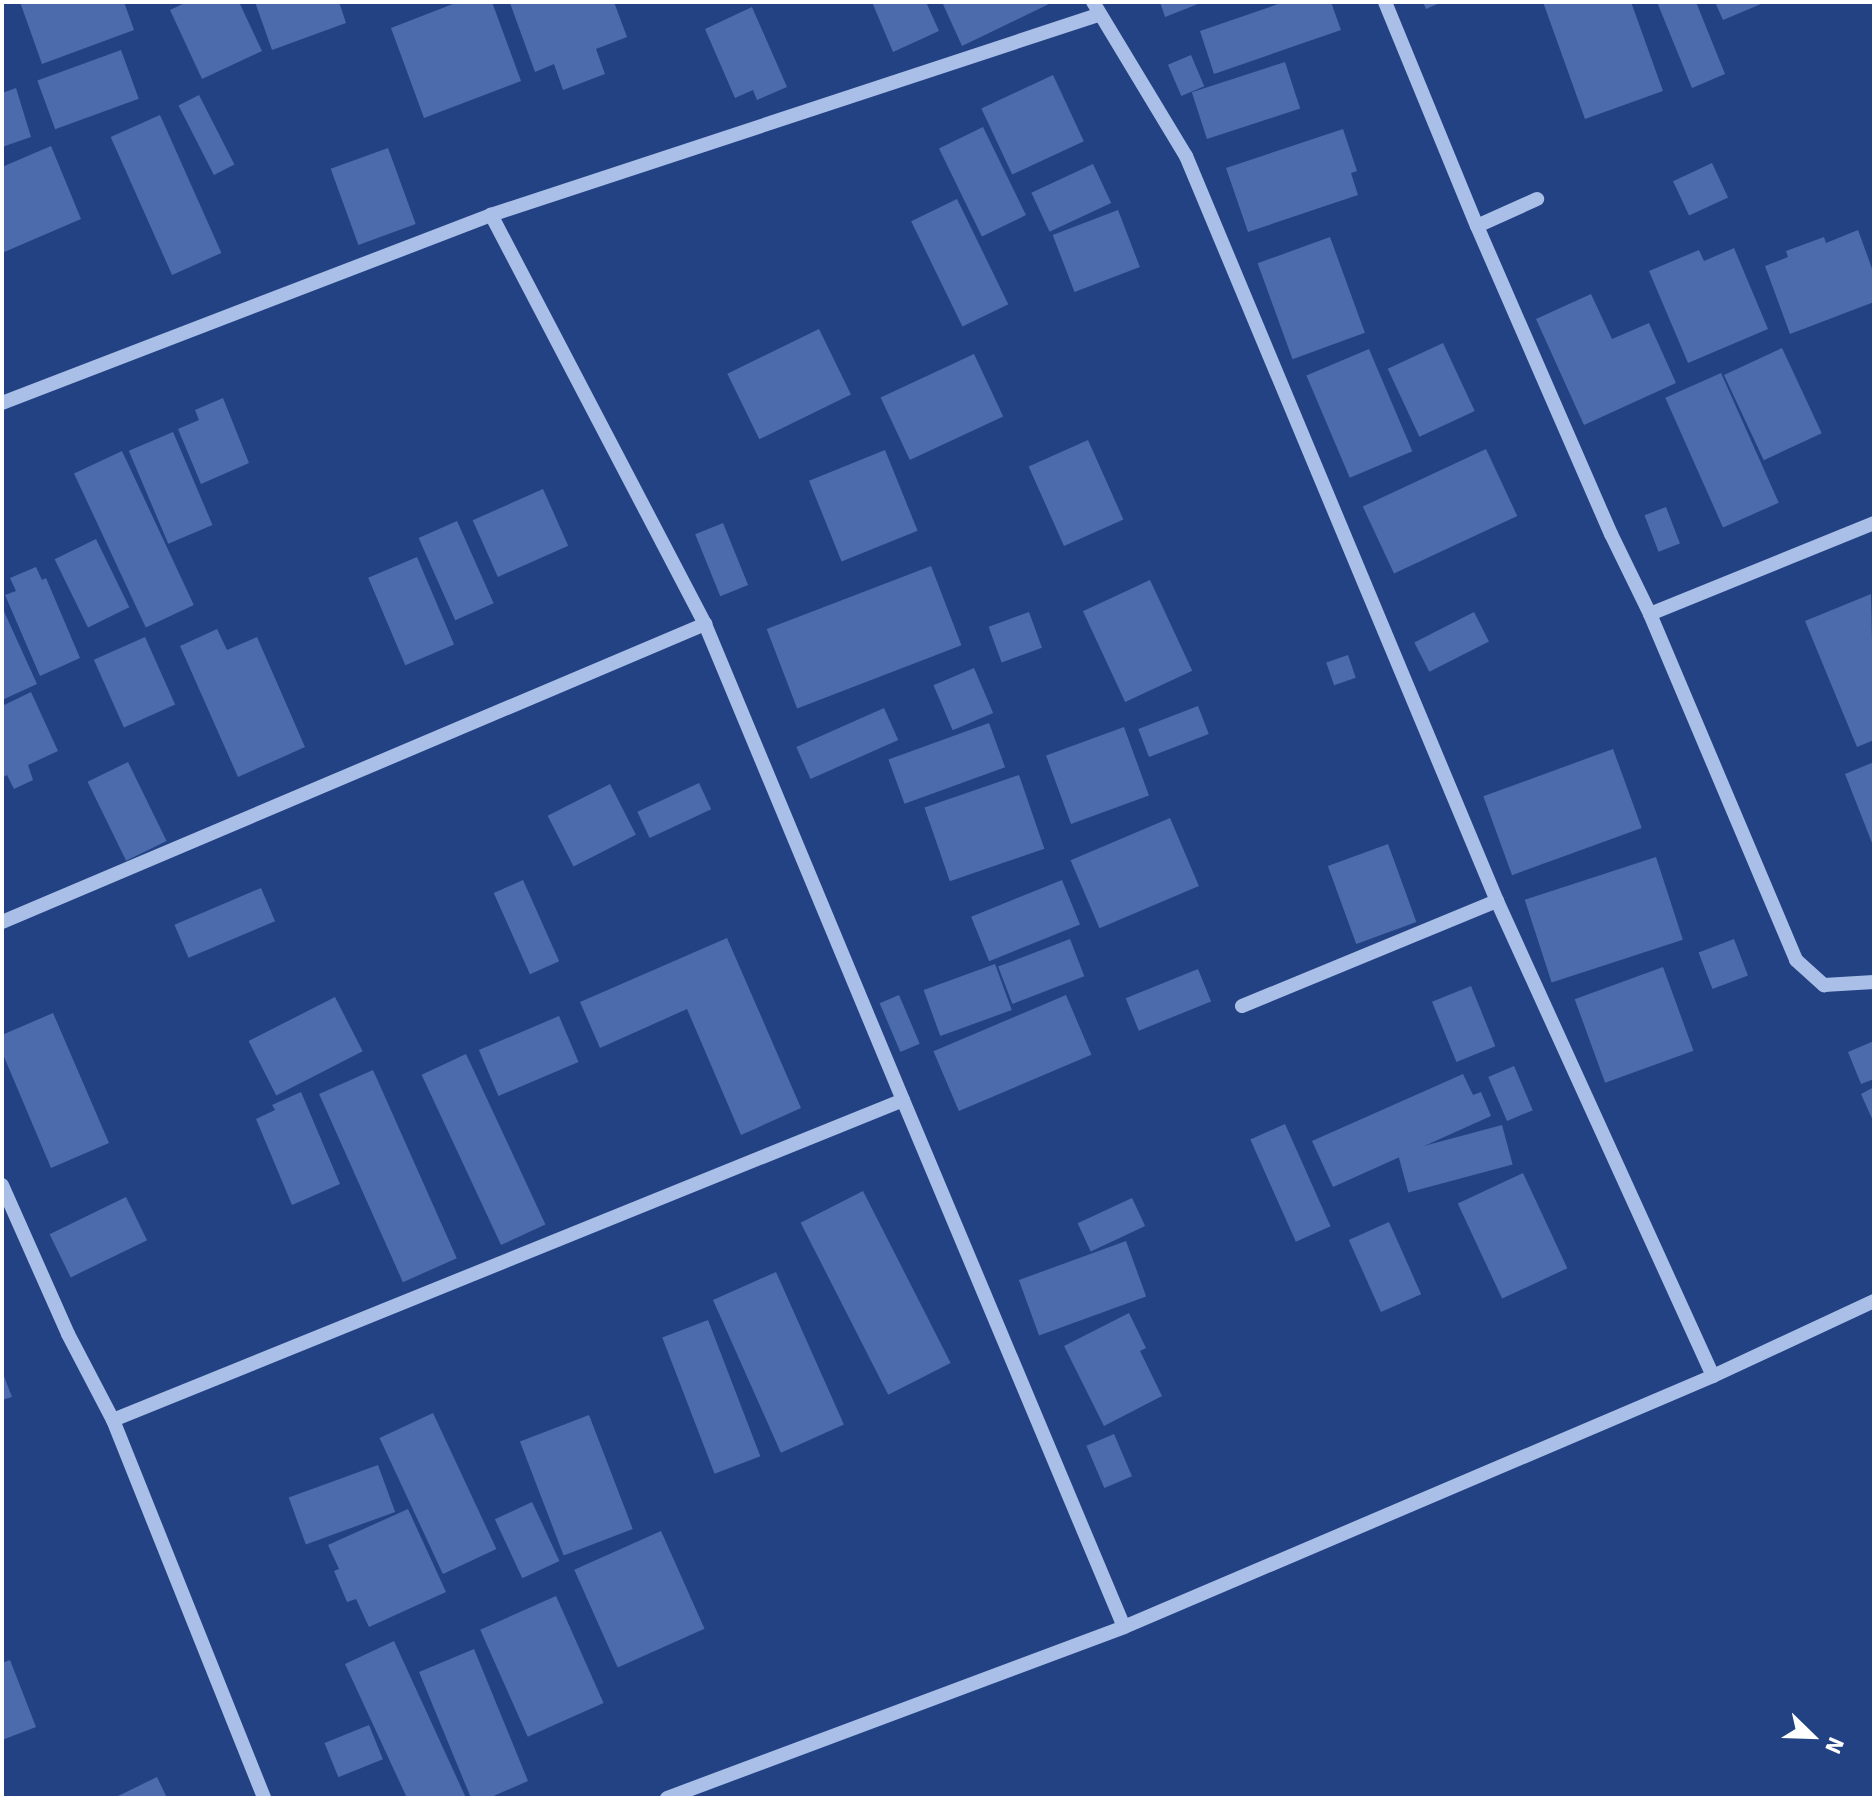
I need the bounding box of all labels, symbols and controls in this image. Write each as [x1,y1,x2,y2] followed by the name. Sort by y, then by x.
[1772,1696,1852,1776] north arrow
[1819,1733,1850,1758] text: N

